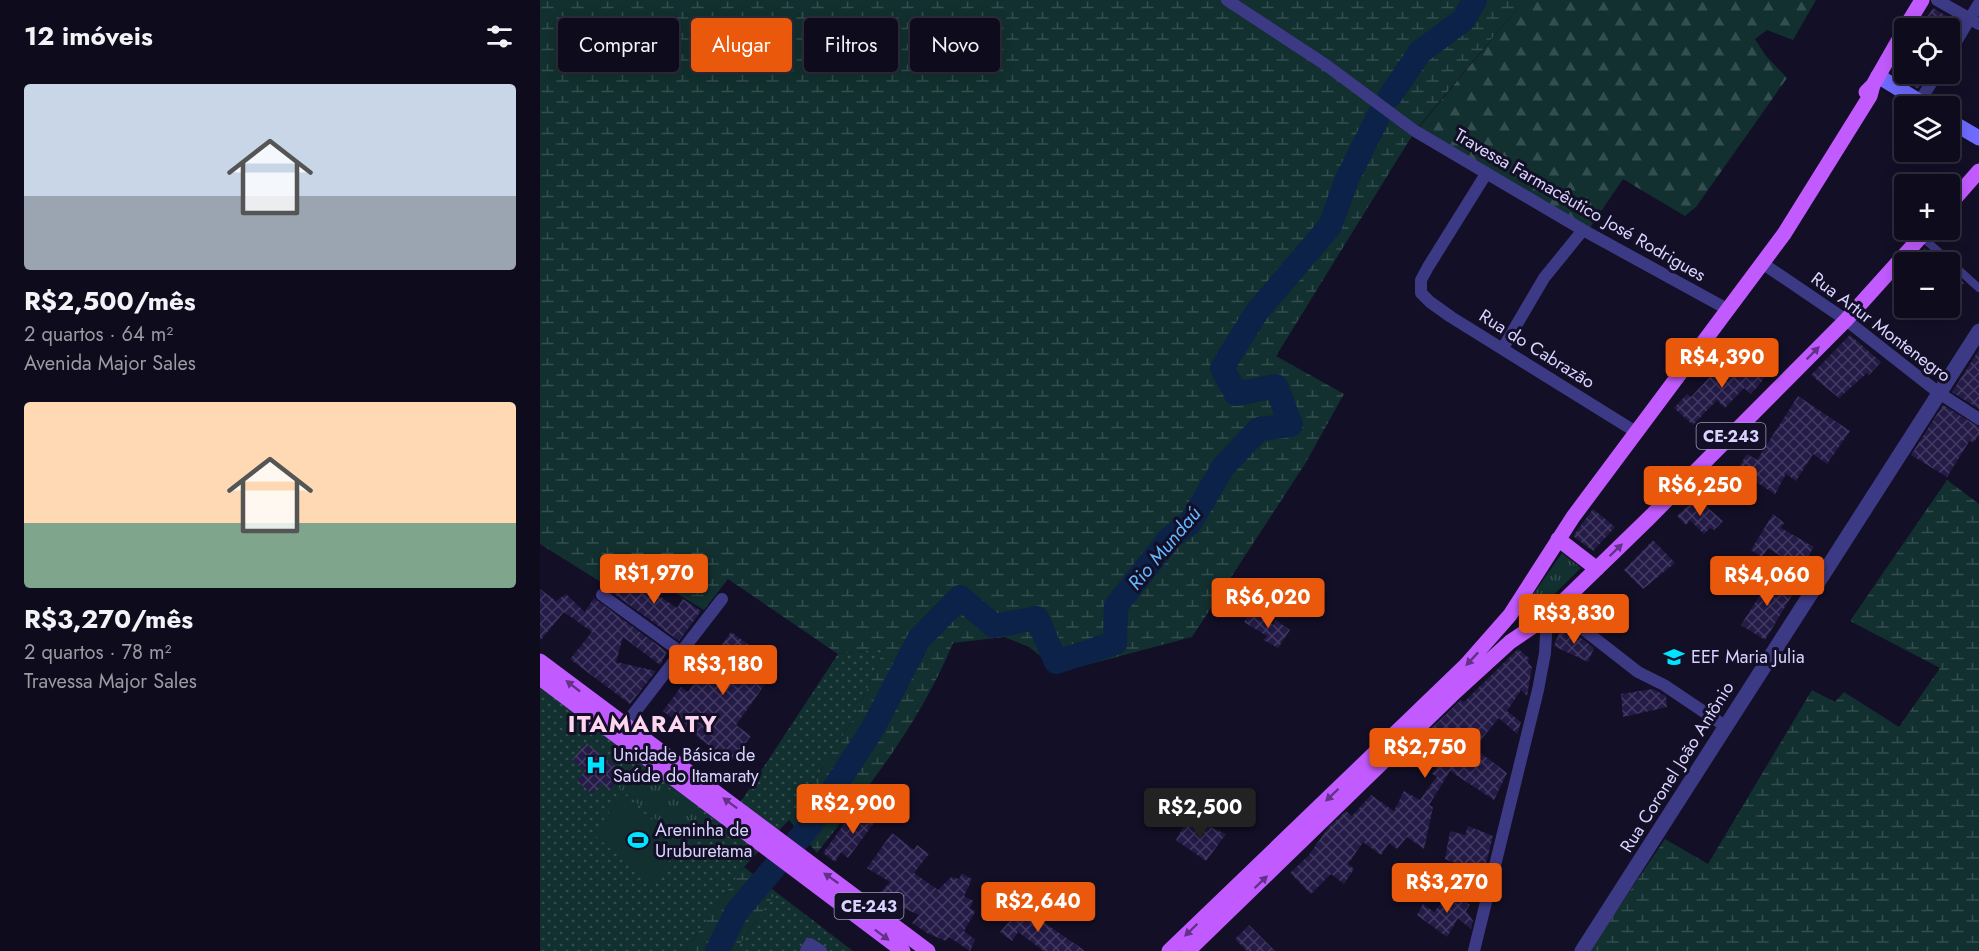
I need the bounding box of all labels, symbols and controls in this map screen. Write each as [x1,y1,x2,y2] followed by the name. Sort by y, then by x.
[24,17,153,55] text: 12 imóveis
[558,18,679,72] chip: Comprar
[691,18,792,72] chip: Alugar
[804,18,898,72] chip: Filtros
[910,18,1000,72] chip: Novo
[1894,18,1960,318] map controls
[1894,18,1960,84] button: locate
[483,20,516,53] icon: filters
[1894,96,1960,162] button: layers
[1449,122,1711,288] street label: Travessa Farmacêutico José Rodrigues
[216,123,324,231] icon: home
[1894,174,1960,240] button: +
[1894,252,1960,318] button: −
[1806,266,1956,388] street label: Rua Artur Montenegro
[24,282,196,320] text: R$2,500/mês
[1474,303,1600,395] street label: Rua do Cabrazão
[24,320,173,349] text: 2 quartos · 64 m²
[1667,338,1777,389] pin: R$4,390
[1680,343,1764,372] text: R$4,390
[1805,346,1819,360] one-way arrow
[24,349,196,378] text: Avenida Major Sales
[1696,423,1766,449] road number: CE-243
[216,441,324,549] icon: home
[1645,466,1755,517] pin: R$6,250
[1658,471,1742,500] text: R$6,250
[1121,500,1208,596] water label: Rio Mundaú
[1608,544,1622,558] one-way arrow
[599,554,709,605] pin: R$1,970
[1712,556,1822,607] pin: R$4,060
[614,559,694,588] text: R$1,970
[1724,561,1810,590] text: R$4,060
[1213,578,1323,629] pin: R$6,020
[1226,583,1310,612] text: R$6,020
[1519,594,1629,645] pin: R$3,830
[1533,599,1615,628] text: R$3,830
[24,600,193,638] text: R$3,270/mês
[24,638,171,667] text: 2 quartos · 78 m²
[1691,644,1805,670] place label: EEF Maria Julia
[668,645,778,696] pin: R$3,180
[1662,645,1686,669] school or university icon: EEF Maria Julia
[683,650,763,679] text: R$3,180
[1466,651,1479,666] one-way arrow
[24,667,197,696] text: Travessa Major Sales
[1614,676,1740,858] street label: Rua Coronel João Antônio
[566,681,581,693] one-way arrow
[568,706,718,741] district label: ITAMARATY
[1370,728,1480,779] pin: R$2,750
[1383,733,1467,762] text: R$2,750
[613,742,759,789] place label: Unidade Básica de Saúde do Itamaraty
[584,753,608,777] hospital icon: Unidade Básica de Saúde do Itamaraty
[798,784,908,835] pin: R$2,900
[1145,788,1255,839] pin: R$2,500
[1325,788,1340,801] one-way arrow
[811,789,895,818] text: R$2,900
[1158,793,1242,822] text: R$2,500
[722,798,737,810] one-way arrow
[655,817,752,864] place label: Areninha de Uruburetama
[626,828,650,852] sports icon: Areninha de Uruburetama
[1392,863,1502,914] pin: R$3,270
[1406,868,1488,897] text: R$3,270
[823,872,839,884] one-way arrow
[1253,875,1268,889] one-way arrow
[983,882,1093,933] pin: R$2,640
[995,887,1081,916] text: R$2,640
[834,893,904,919] road number: CE-243
[1184,923,1199,937] one-way arrow
[873,929,889,941] one-way arrow

